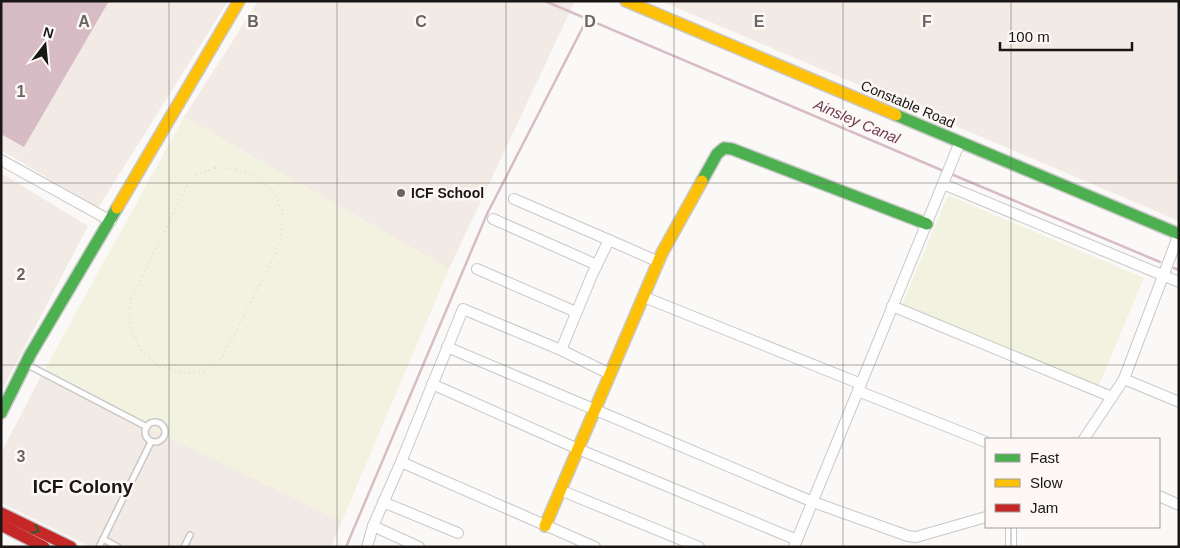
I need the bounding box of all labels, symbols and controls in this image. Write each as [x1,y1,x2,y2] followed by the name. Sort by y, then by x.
[78,13,90,30] text: A
[247,13,259,30] text: B
[415,13,427,30] text: C
[584,13,596,30] text: D
[754,13,765,30] text: E
[922,13,932,30] text: F
[20,20,70,70] north arrow
[1000,20,1132,52] scale bar
[42,23,56,42] text: N
[1008,28,1050,45] text: 100 m
[859,77,957,131] street label: Constable Road
[17,83,26,100] text: 1
[811,95,903,147] water label: Ainsley Canal
[411,185,484,201] place label: ICF School
[395,187,407,199] marker: ICF School
[17,266,26,283] text: 2
[985,438,1160,528] legend
[17,448,26,465] text: 3
[1030,449,1060,466] text: Fast
[1030,474,1063,491] text: Slow
[33,476,134,497] district label: ICF Colony
[1030,499,1058,516] text: Jam
[31,524,40,534] one-way arrow

